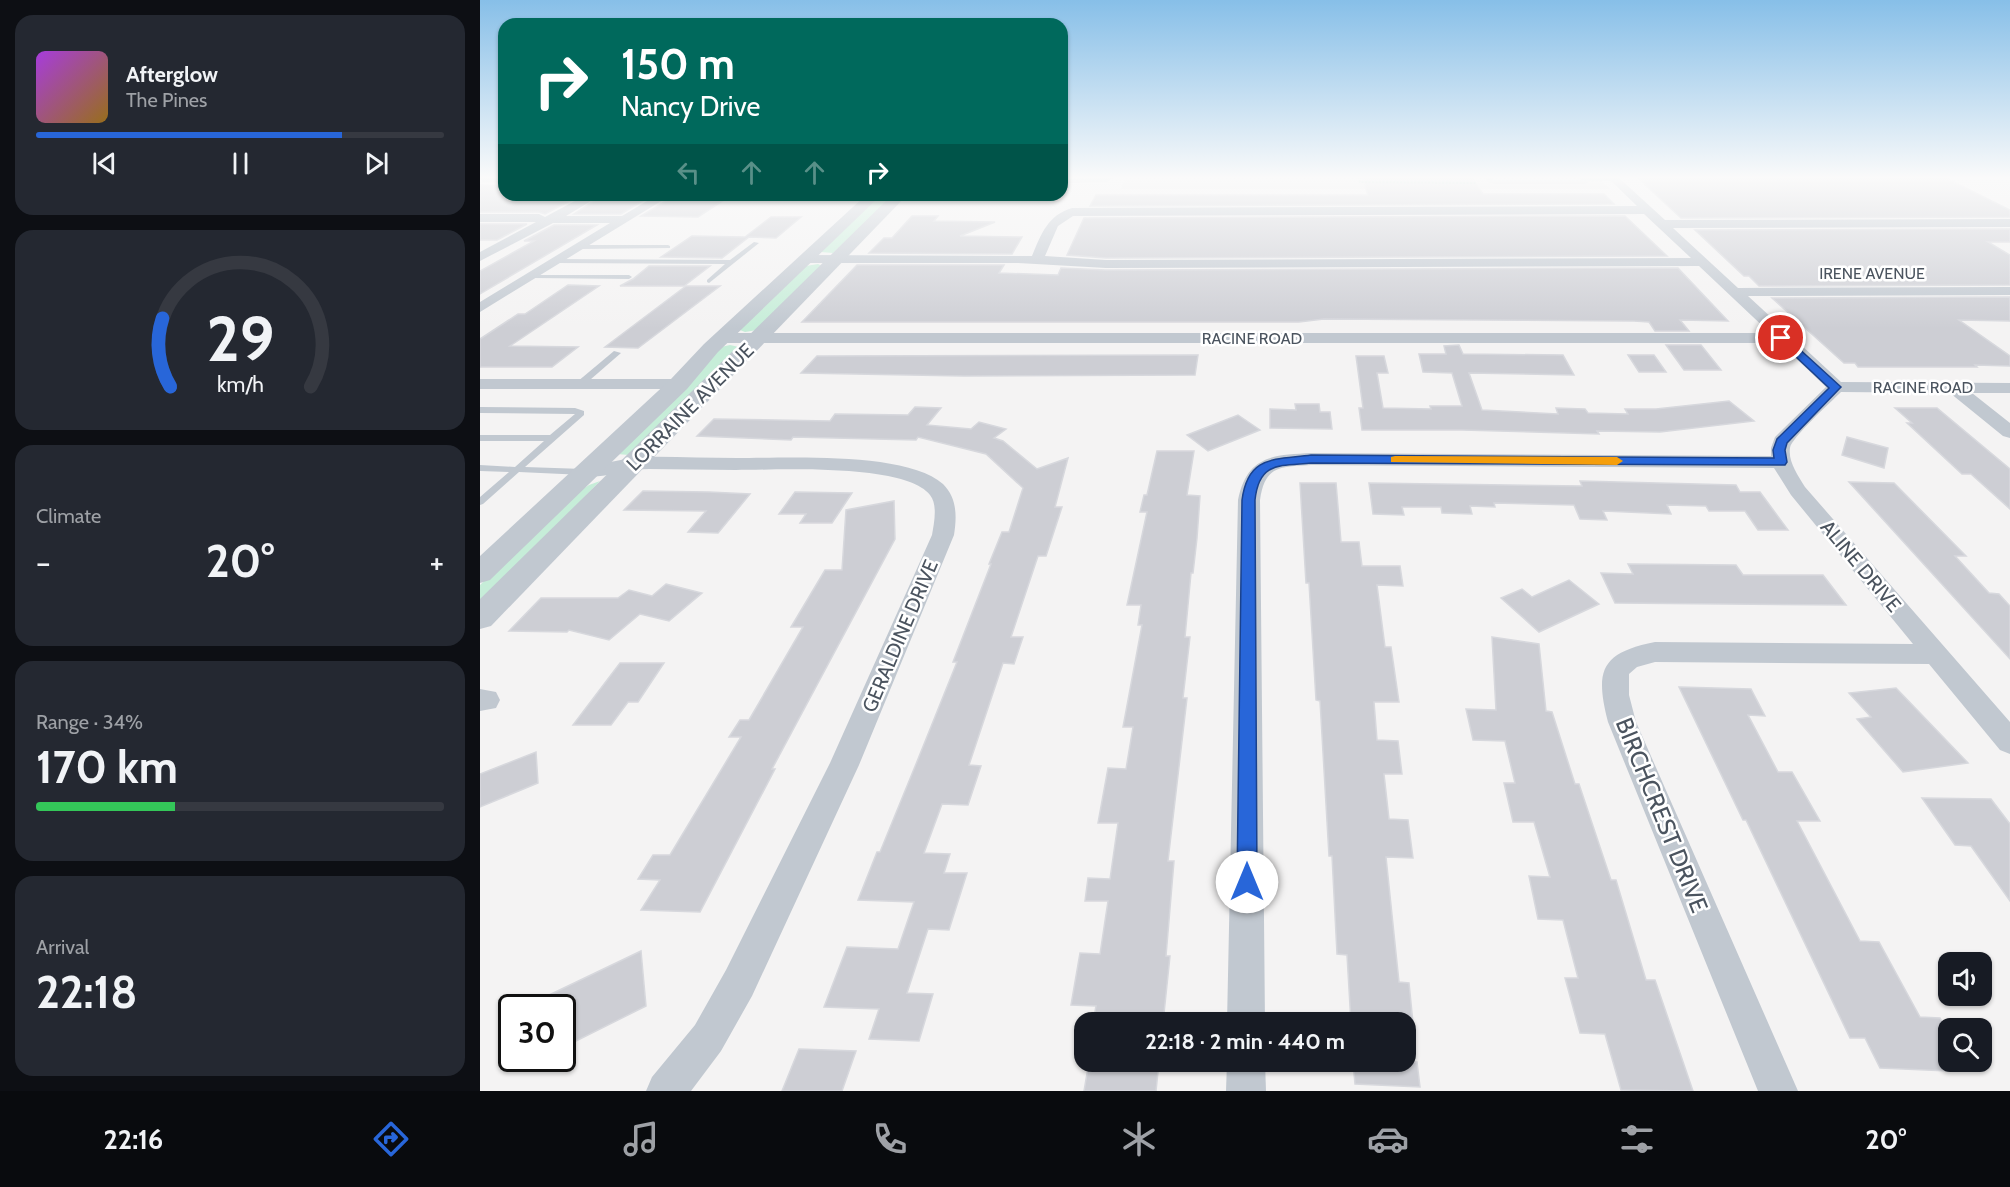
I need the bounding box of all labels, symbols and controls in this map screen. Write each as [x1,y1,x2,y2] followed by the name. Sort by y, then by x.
[621,38,735,90] text: 150 m
[522,42,600,120] icon: right
[126,61,218,88] text: Afterglow
[126,88,207,112] text: The Pines
[621,90,760,123] text: Nancy Drive
[88,147,121,180] icon: previous
[224,147,257,180] icon: pause
[360,147,393,180] icon: next
[672,156,705,189] icon: left
[735,156,768,189] icon: ahead
[798,156,831,189] icon: ahead
[861,156,894,189] icon: right
[1819,264,1925,283] street label: IRENE AVENUE
[206,301,274,377] text: 29
[1755,312,1806,363] pin
[1764,321,1797,354] icon: arrive
[1202,329,1302,348] street label: RACINE ROAD
[621,338,759,476] street label: LORRAINE AVENUE
[217,372,263,398] text: km/h
[1873,378,1973,397] street label: RACINE ROAD
[36,504,101,528] text: Climate
[1816,515,1906,617] street label: ALINE DRIVE
[206,534,274,588] text: 20°
[36,542,51,582] text: −
[429,542,444,582] text: +
[857,556,943,716] street label: GERALDINE DRIVE
[36,710,143,734] text: Range · 34%
[1610,713,1714,917] street label: BIRCHCREST DRIVE
[36,740,178,794] text: 170 km
[1215,850,1279,914] position arrow
[36,935,89,959] text: Arrival
[1938,952,1992,1072] map controls
[1938,952,1992,1006] button: sound
[36,965,137,1019] text: 22:18
[498,994,576,1072] speed limit sign: 30
[1938,1018,1992,1072] button: search
[1145,1028,1345,1055] text: 22:18 · 2 min · 440 m
[370,1118,412,1160] icon: directions
[620,1118,662,1160] icon: music
[869,1118,911,1160] icon: phone
[1118,1118,1160,1160] icon: climate
[1367,1118,1409,1160] icon: car
[1616,1118,1658,1160] icon: filters
[104,1123,163,1156] text: 22:16
[1865,1123,1906,1156] text: 20°

